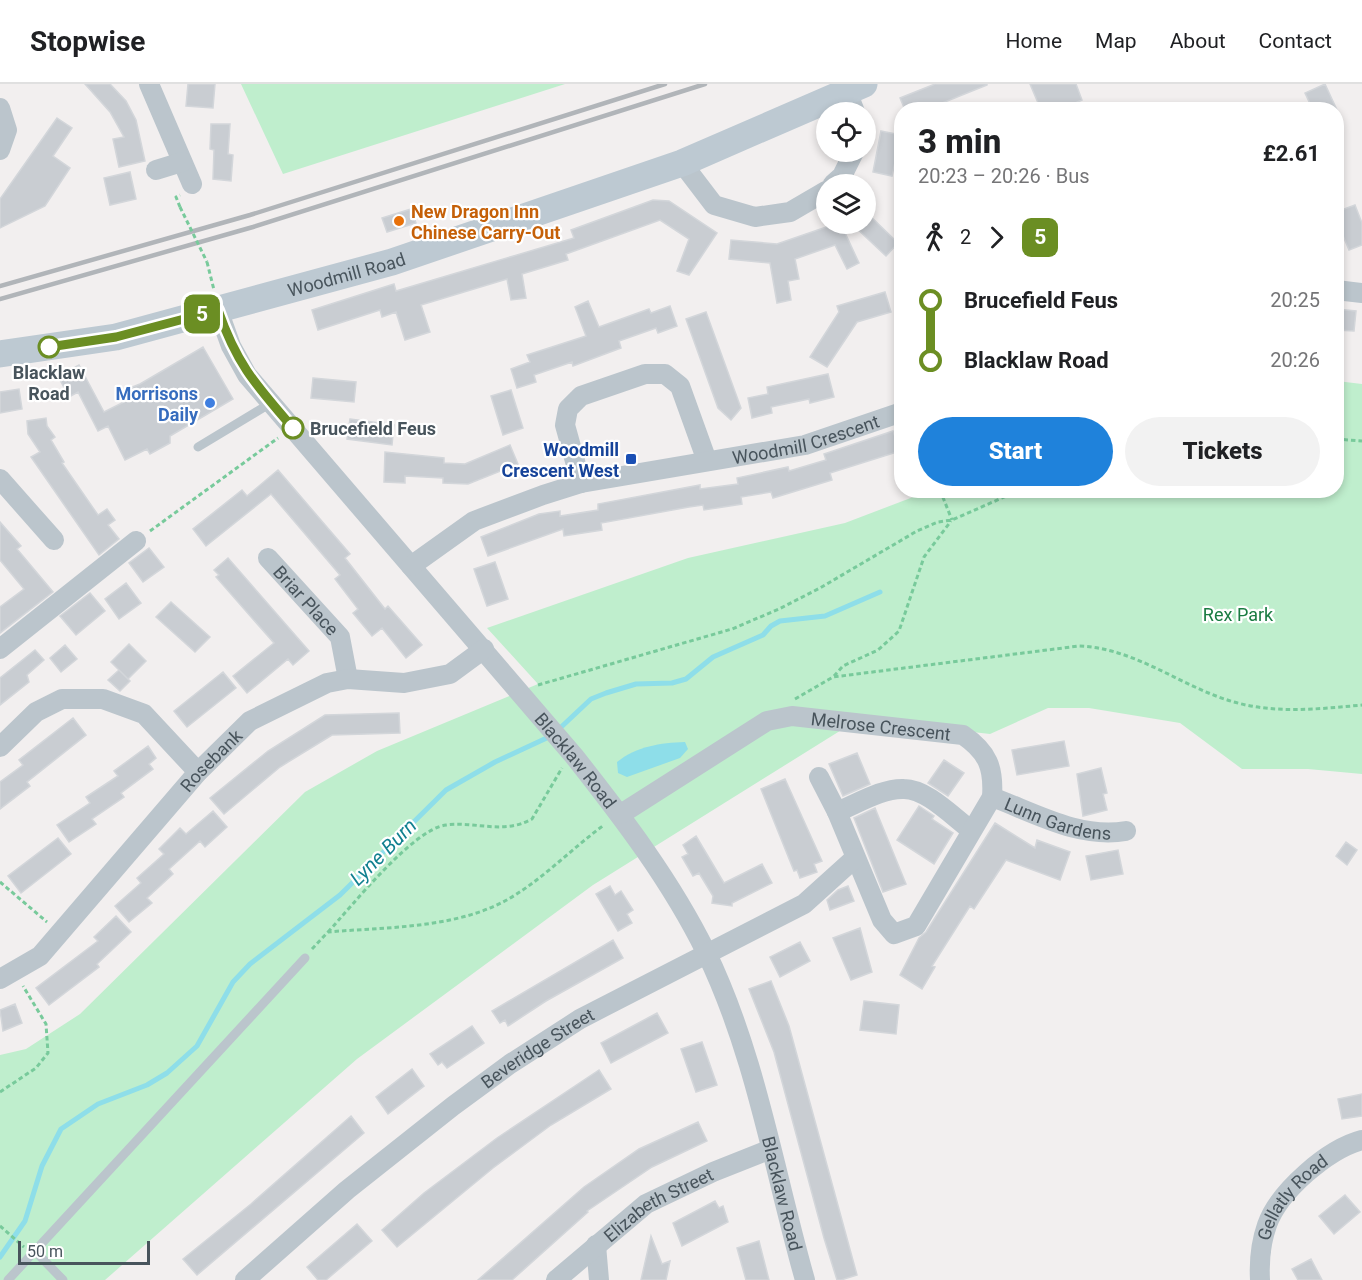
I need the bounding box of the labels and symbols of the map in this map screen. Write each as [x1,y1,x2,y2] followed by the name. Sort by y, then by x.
[411,201,560,243] place label: New Dragon Inn Chinese Carry-Out
[392,214,406,228] marker: New Dragon Inn Chinese Carry-Out
[285,248,408,300] street label: Woodmill Road
[182,294,222,334] line badge: 5
[38,336,60,358] marker: Blacklaw Road
[13,362,85,404] place label: Blacklaw Road
[115,383,199,425] place label: Morrisons Daily
[203,396,217,410] marker: Morrisons Daily
[731,410,882,468] street label: Woodmill Crescent
[282,417,304,439] marker: Brucefield Feus
[310,418,436,439] place label: Brucefield Feus
[502,439,619,481] place label: Woodmill Crescent West
[624,452,638,466] marker: Woodmill Crescent West
[269,561,343,639] street label: Briar Place
[1203,604,1274,625] park label: Rex Park
[531,708,621,812] street label: Blacklaw Road
[810,708,952,744] street label: Melrose Crescent
[176,724,247,796] street label: Rosebank
[1002,793,1111,843] street label: Lunn Gardens
[345,814,421,890] water label: Lyne Burn
[477,1003,598,1092] street label: Beveridge Street
[758,1134,807,1253] street label: Blacklaw Road
[1253,1150,1331,1242] street label: Gellatly Road
[599,1163,716,1246] street label: Elizabeth Street
[18,1238,150,1266] scale bar

